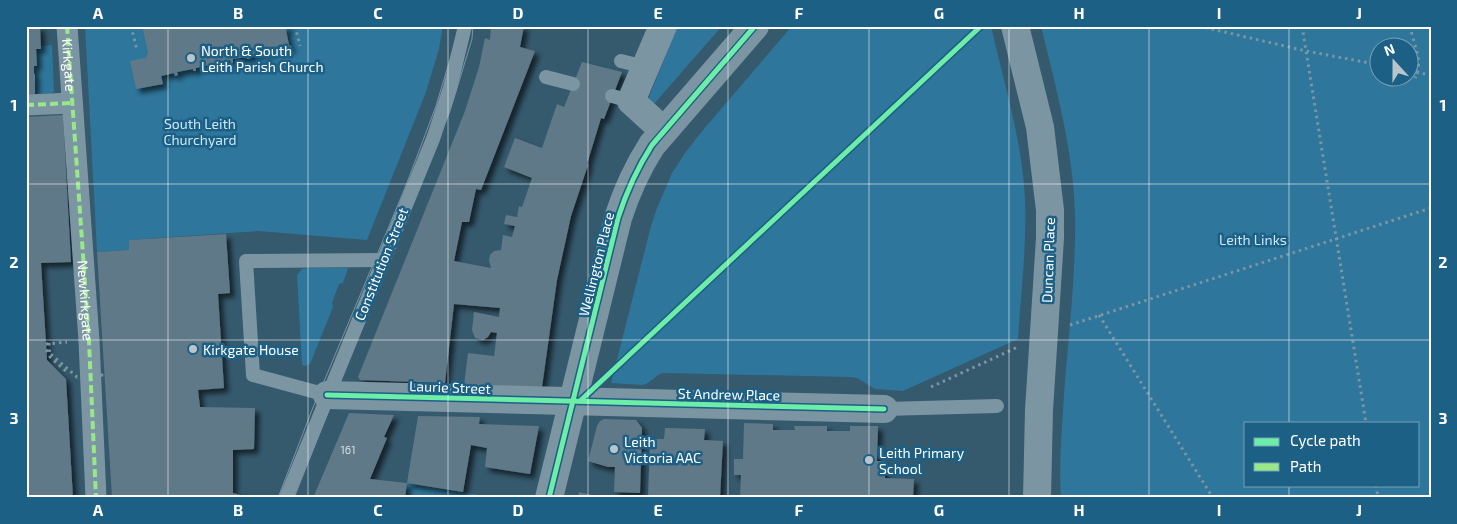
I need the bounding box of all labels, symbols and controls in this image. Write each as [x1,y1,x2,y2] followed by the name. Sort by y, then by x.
[93,3,104,22] text: A
[233,3,243,22] text: B
[373,3,383,22] text: C
[513,3,524,22] text: D
[653,3,663,22] text: E
[795,3,804,22] text: F
[934,3,944,22] text: G
[1073,3,1085,22] text: H
[1217,3,1221,22] text: I
[1356,3,1362,22] text: J
[59,38,80,92] street label: Kirkgate
[1370,38,1420,88] north arrow
[1381,40,1397,59] text: N
[201,42,324,75] place label: North & South Leith Parish Church
[185,52,197,64] marker: North & South Leith Parish Church
[11,95,17,114] text: 1
[1440,95,1446,114] text: 1
[163,115,237,148] park label: South Leith Churchyard
[351,205,411,323] street label: Constitution Street
[575,210,617,318] street label: Wellington Place
[1038,217,1058,303] street label: Duncan Place
[1219,231,1287,248] park label: Leith Links
[9,252,19,271] text: 2
[1438,252,1448,271] text: 2
[75,260,97,341] street label: Newkirkgate
[203,341,299,358] place label: Kirkgate House
[187,343,199,355] marker: Kirkgate House
[409,377,491,397] street label: Laurie Street
[678,385,780,403] street label: St Andrew Place
[9,408,19,427] text: 3
[1438,408,1448,427] text: 3
[1244,422,1420,486] legend
[1290,431,1361,449] text: Cycle path
[624,433,701,466] place label: Leith Victoria AAC
[340,443,356,456] house number: 161
[608,443,620,455] marker: Leith Victoria AAC
[879,444,965,477] place label: Leith Primary School
[863,454,875,466] marker: Leith Primary School
[1290,457,1321,475] text: Path
[93,500,104,519] text: A
[233,500,243,519] text: B
[373,500,383,519] text: C
[513,500,524,519] text: D
[653,500,663,519] text: E
[795,500,804,519] text: F
[934,500,944,519] text: G
[1073,500,1085,519] text: H
[1217,500,1221,519] text: I
[1356,500,1362,519] text: J

